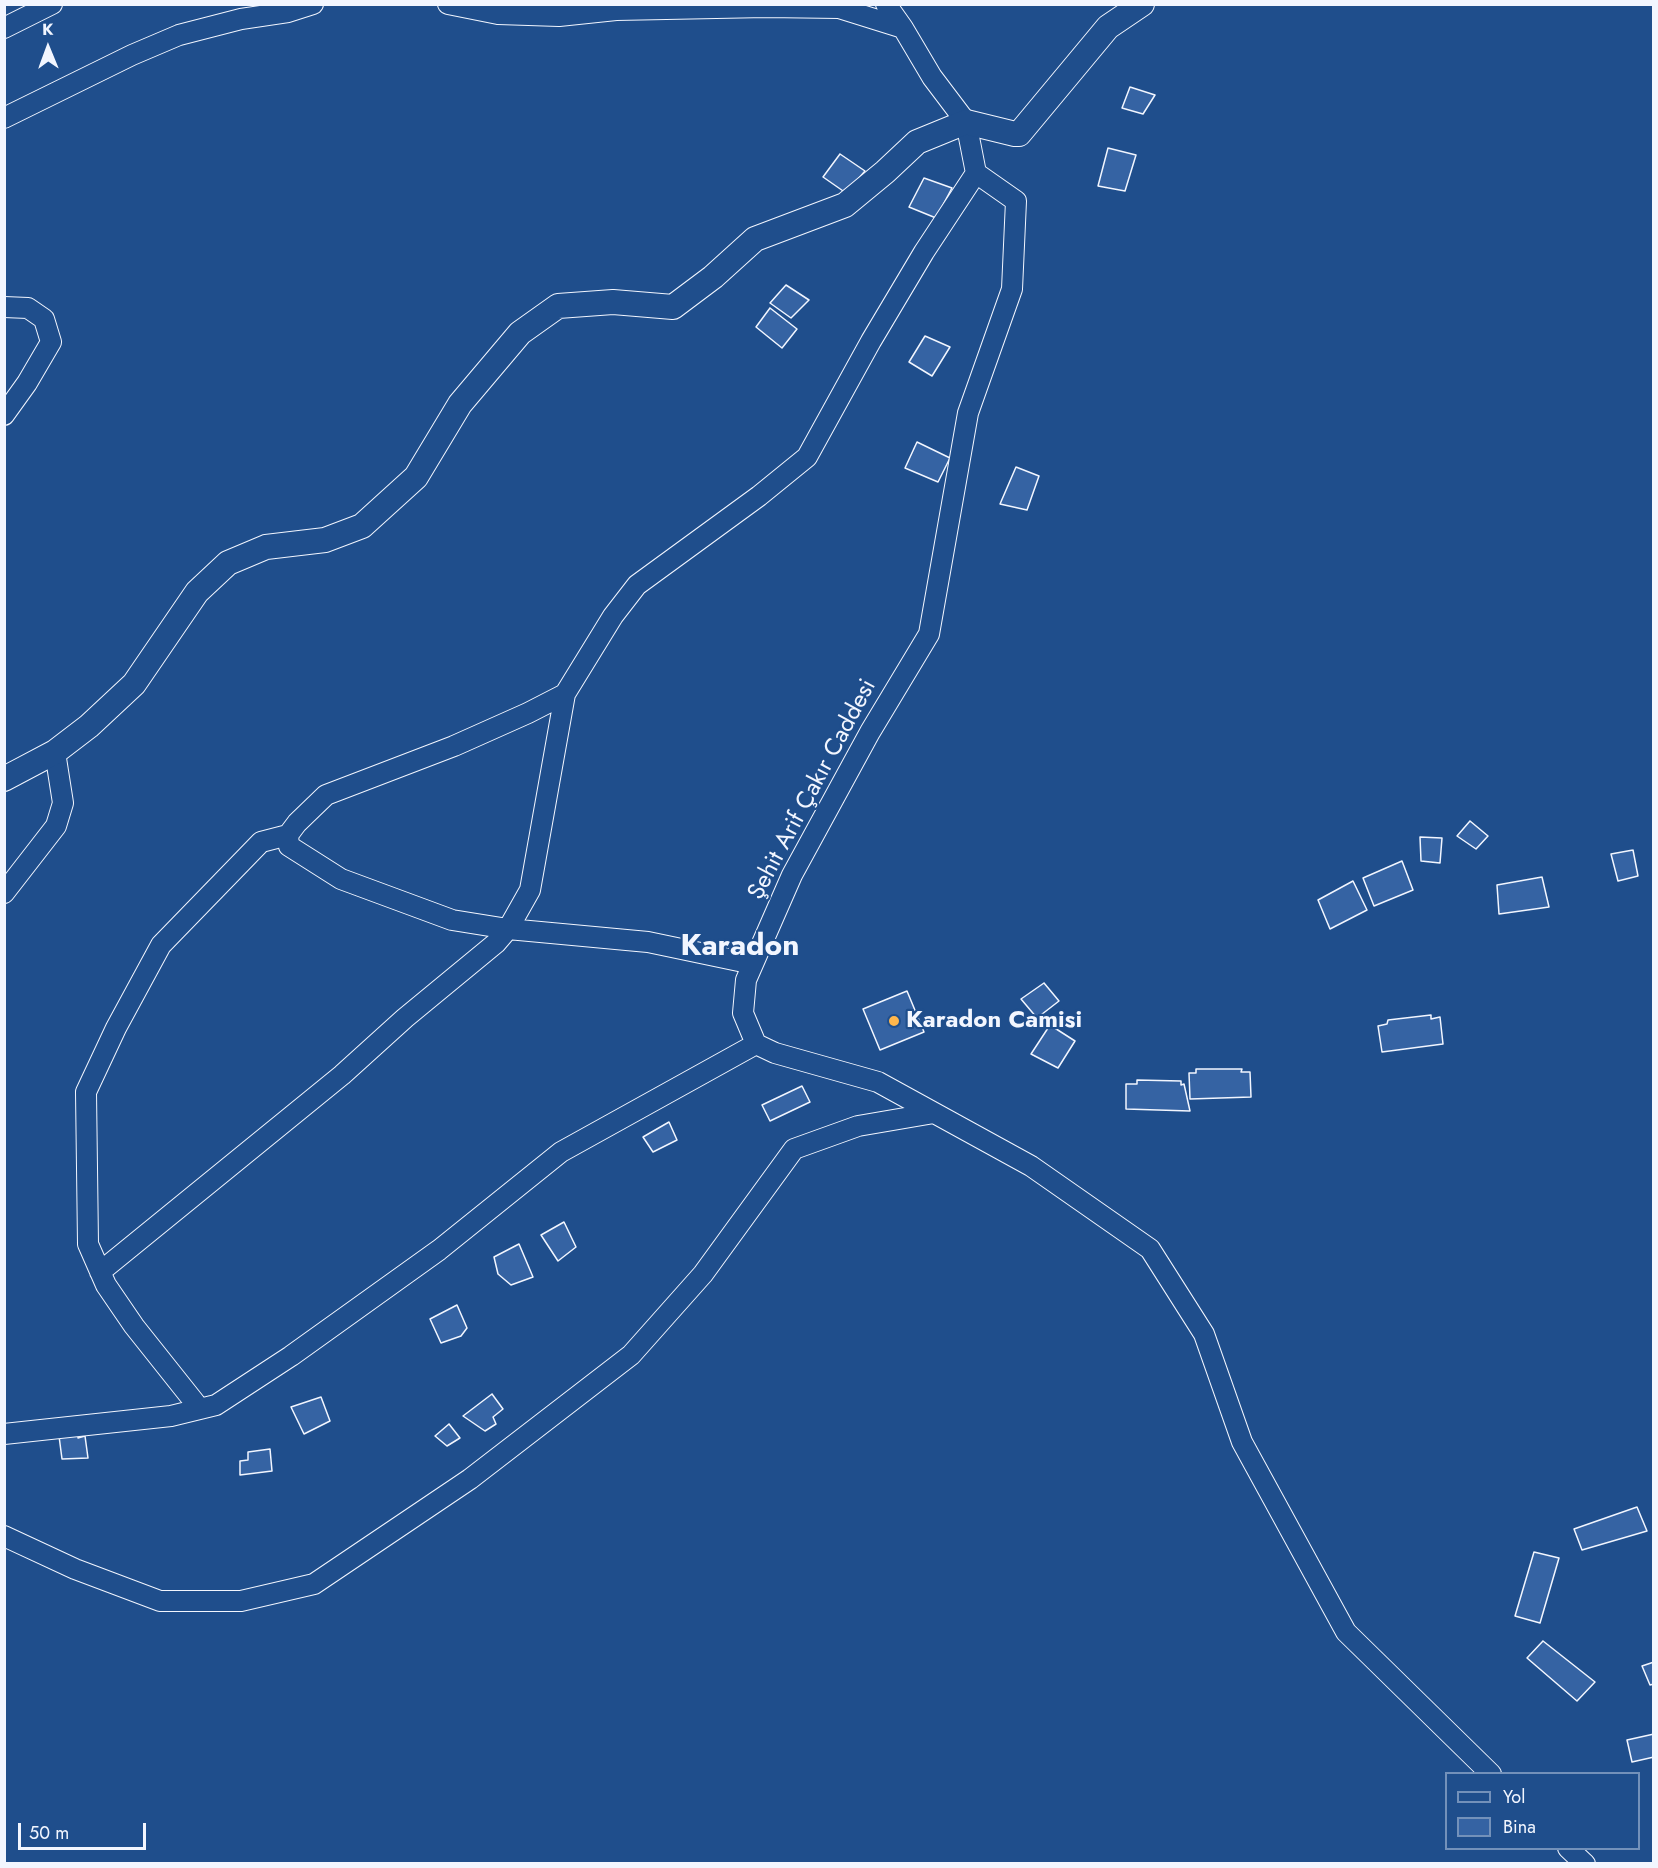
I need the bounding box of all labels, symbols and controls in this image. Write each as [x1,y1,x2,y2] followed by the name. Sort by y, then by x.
[18,18,78,78] north arrow
[42,18,53,41] text: K
[743,675,883,905] street label: Şehit Arif Çakır Caddesi
[680,930,800,966] district label: Karadon
[906,1007,1082,1035] place label: Karadon Camisi
[887,1014,901,1028] marker: Karadon Camisi
[1445,1772,1640,1850] legend
[1503,1784,1525,1810] text: Yol
[21,1811,148,1849] scale bar
[1503,1814,1536,1840] text: Bina
[29,1820,69,1846] text: 50 m

